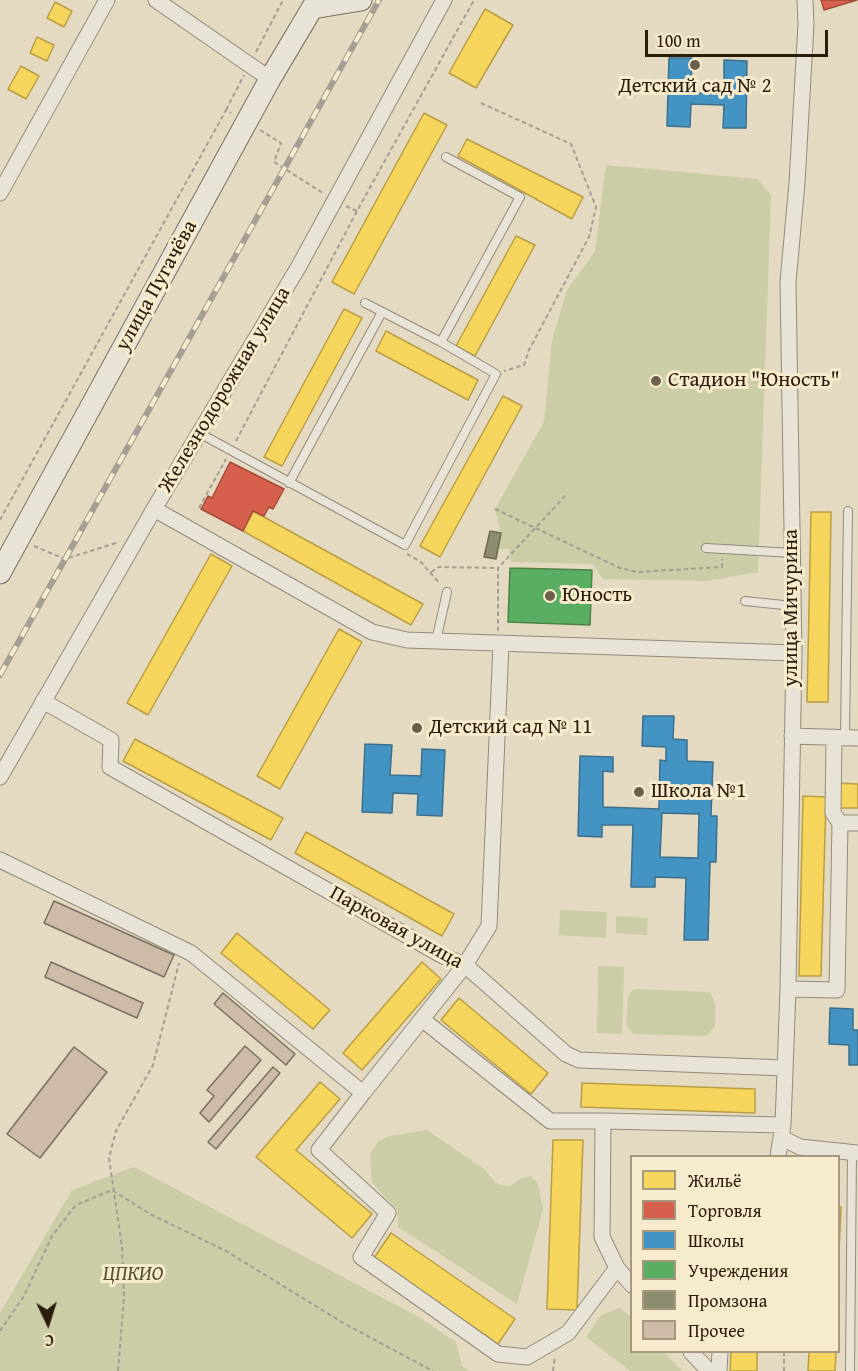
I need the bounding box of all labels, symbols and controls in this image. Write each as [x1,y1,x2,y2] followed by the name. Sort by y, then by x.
[648,18,831,56] scale bar
[656,27,701,54] text: 100 m
[688,58,702,72] marker: Детский сад № 2
[618,74,772,100] place label: Детский сад № 2
[111,216,203,356] street label: улица Пугачёва
[154,283,296,497] street label: Железнодорожная улица
[668,368,840,394] place label: Стадион "Юность"
[649,374,663,388] marker: Стадион "Юность"
[779,529,805,687] street label: улица Мичурина
[562,583,632,609] place label: Юность
[543,589,557,603] marker: Юность
[429,715,592,741] place label: Детский сад № 11
[410,721,424,735] marker: Детский сад № 11
[651,779,746,805] place label: Школа №1
[632,785,646,799] marker: Школа №1
[325,881,467,975] street label: Парковая улица
[630,1155,840,1353] legend
[688,1167,742,1194] text: Жильё
[688,1197,762,1224] text: Торговля
[688,1227,744,1254] text: Школы
[688,1257,788,1284] text: Учреждения
[103,1262,163,1288] park label: ЦПКИО
[688,1287,767,1314] text: Промзона
[18,1293,78,1353] north arrow
[688,1317,745,1344] text: Прочее
[44,1329,55,1353] text: С

